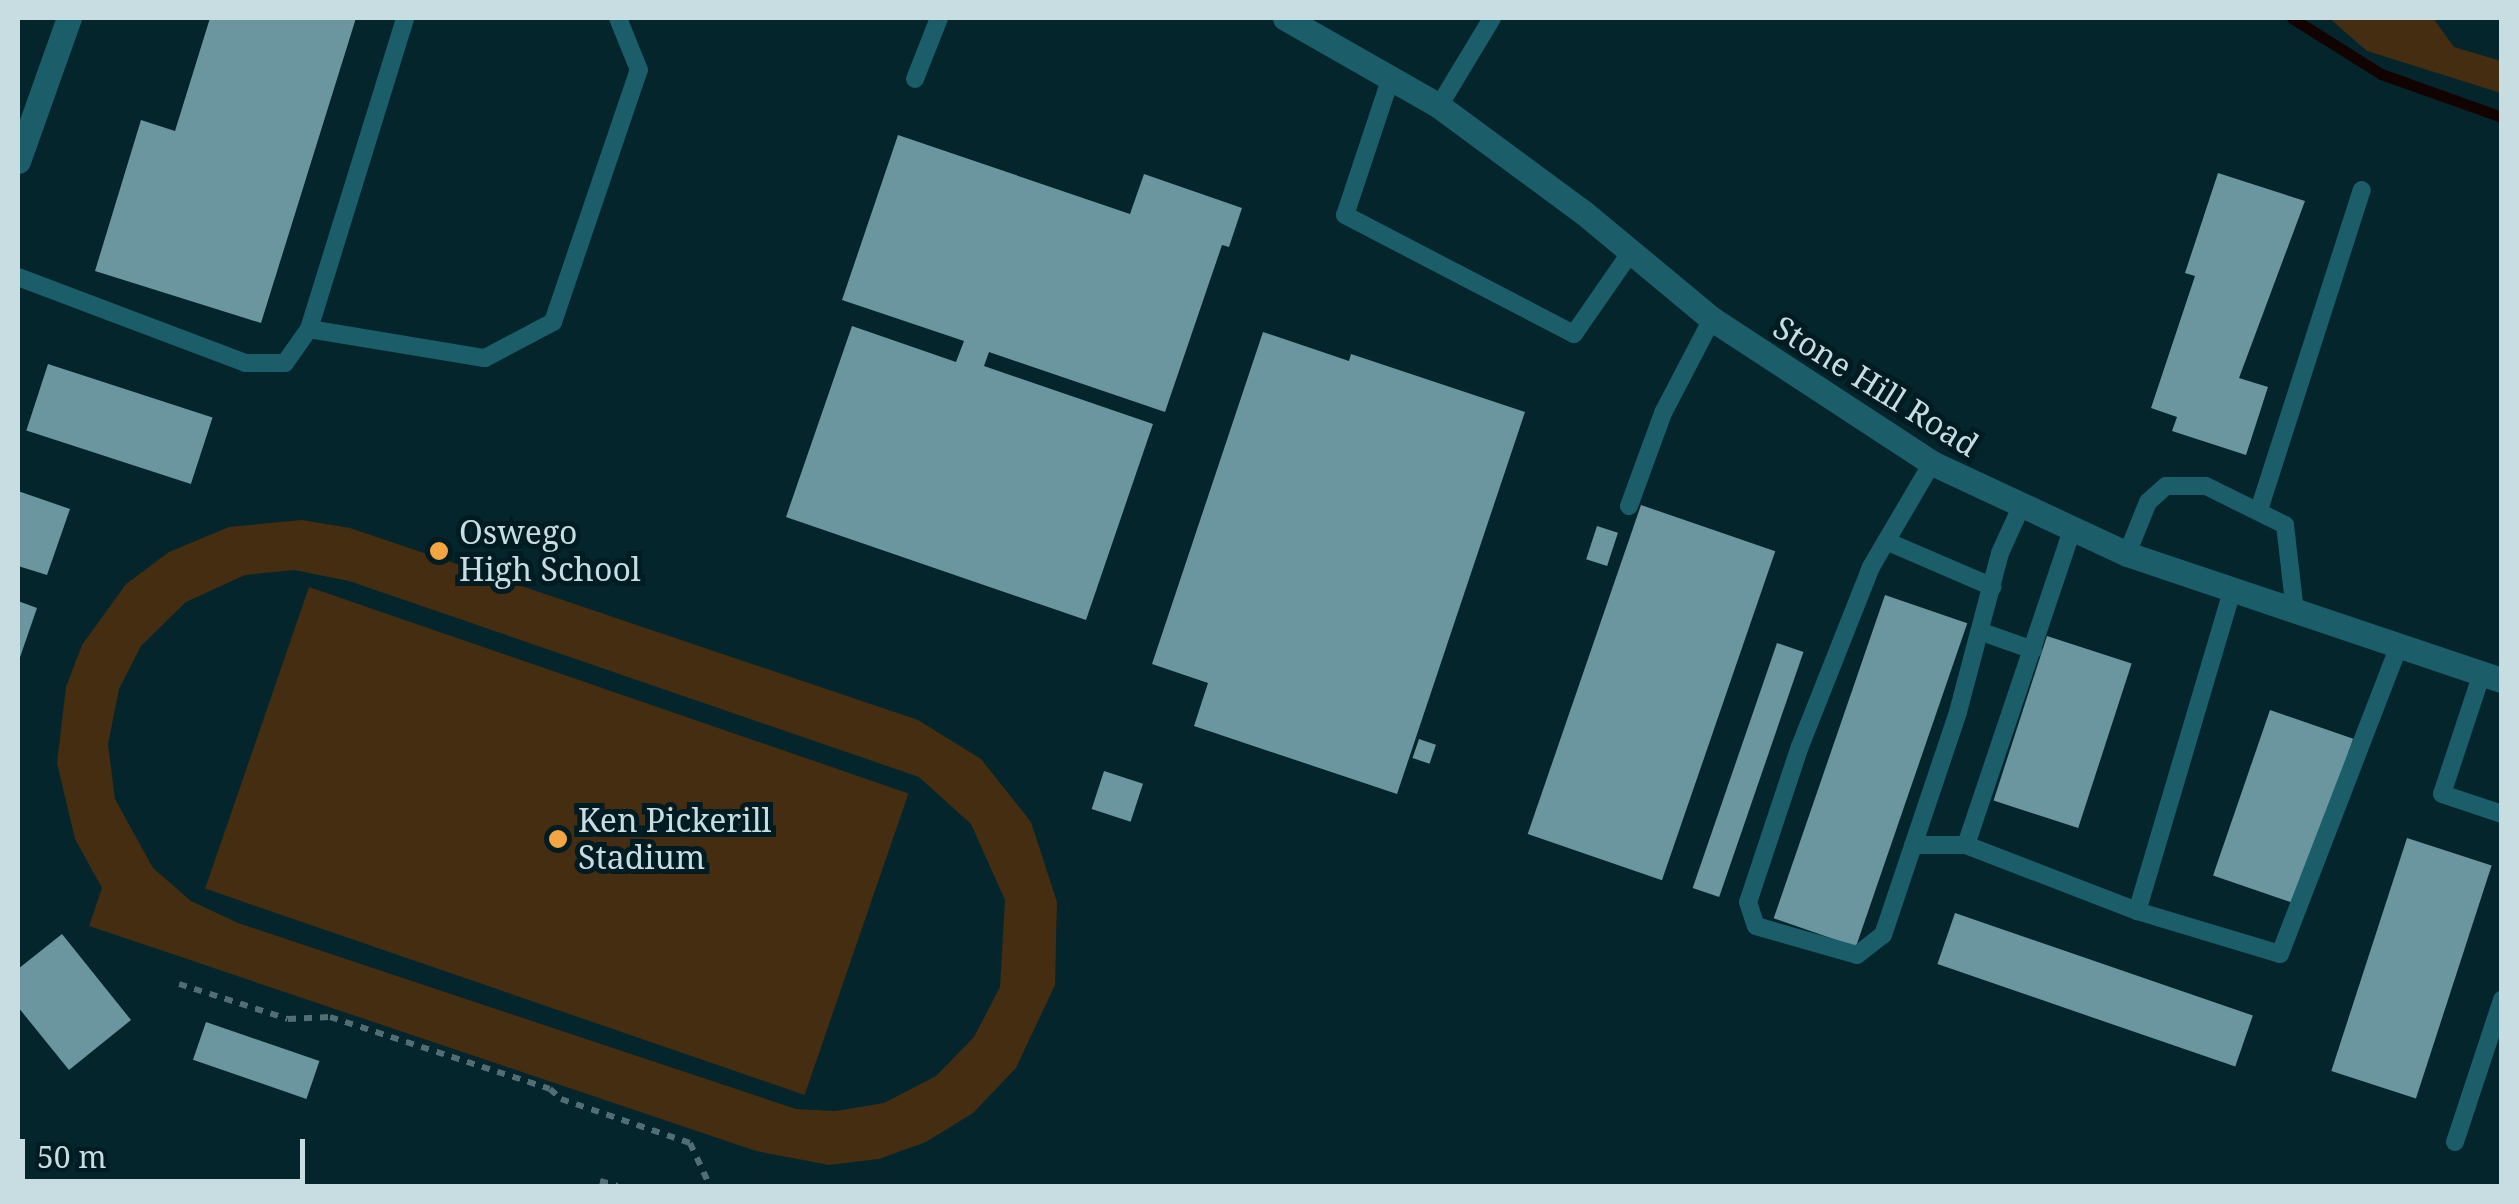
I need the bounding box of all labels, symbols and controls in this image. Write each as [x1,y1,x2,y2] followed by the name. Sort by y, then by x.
[1767,308,1985,464] street label: Stone Hill Road
[459,514,641,589] place label: Oswego High School
[428,540,450,562] marker: Oswego High School
[578,802,772,877] place label: Ken Pickerill Stadium
[547,828,569,850] marker: Ken Pickerill Stadium
[25,1119,310,1181] scale bar
[37,1136,107,1177] text: 50 m

